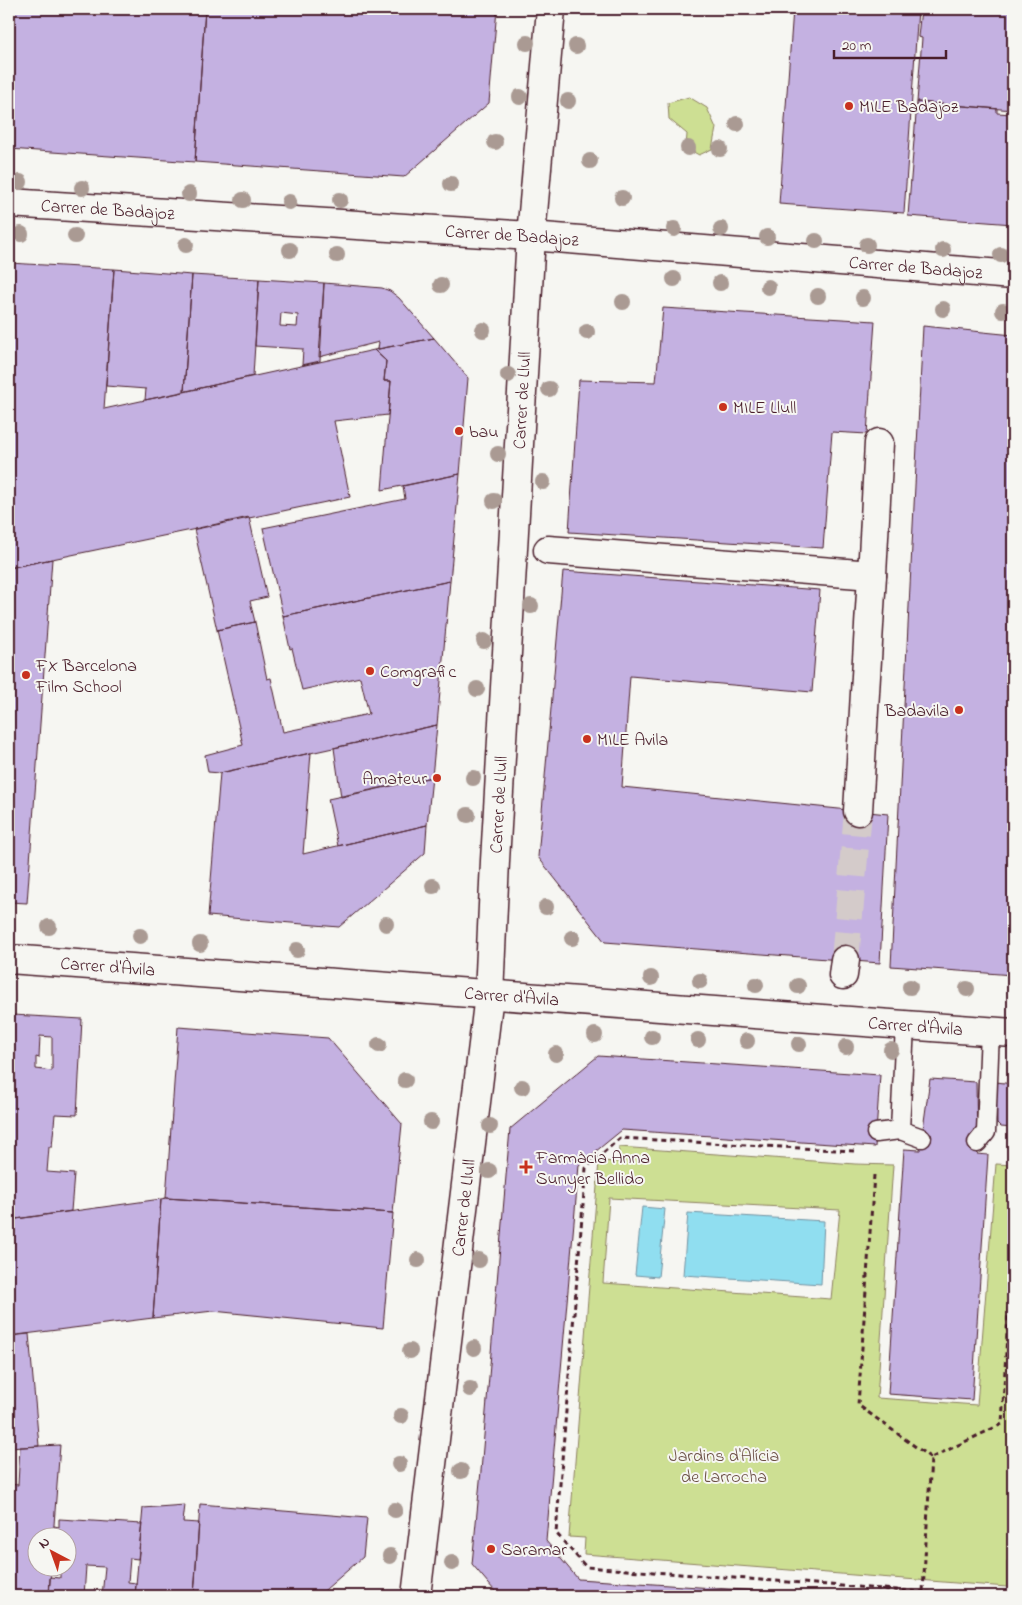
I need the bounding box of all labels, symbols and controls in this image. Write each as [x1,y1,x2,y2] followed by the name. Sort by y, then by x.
[834,28,947,60] scale bar
[842,35,872,57] text: 20 m
[859,95,959,121] place label: MILE Badajoz
[843,100,855,112] marker: MILE Badajoz
[40,194,176,228] street label: Carrer de Badajoz
[444,220,580,255] street label: Carrer de Badajoz
[848,251,984,288] street label: Carrer de Badajoz
[508,351,539,450] street label: Carrer de Llull
[733,396,796,422] place label: MILE Llull
[717,401,729,413] marker: MILE Llull
[469,420,498,446] place label: bau
[453,425,465,437] marker: bau
[35,654,137,701] place label: FX Barcelona Film School
[380,660,456,687] place label: Comgrafic
[364,665,376,677] marker: Comgrafic
[20,669,32,681] marker: FX Barcelona Film School
[883,699,949,725] place label: Badavila
[953,704,965,716] marker: Badavila
[597,728,668,754] place label: MILE Avila
[581,733,593,745] marker: MILE Avila
[484,755,516,854] street label: Carrer de Llull
[362,767,427,793] place label: Amateur
[431,772,443,784] marker: Amateur
[59,952,156,985] street label: Carrer d'Àvila
[463,982,560,1014] street label: Carrer d'Àvila
[867,1011,964,1044] street label: Carrer d'Àvila
[535,1146,650,1193] place label: Farmàcia Anna Sunyer Bellido
[446,1158,484,1258] street label: Carrer de Llull
[520,1161,532,1173] marker: Farmàcia Anna Sunyer Bellido
[669,1444,779,1491] park label: Jardins d'Alícia de Larrocha
[28,1528,78,1578] north arrow
[34,1532,55,1554] text: N
[501,1538,567,1564] place label: Saramar
[485,1543,497,1555] marker: Saramar

